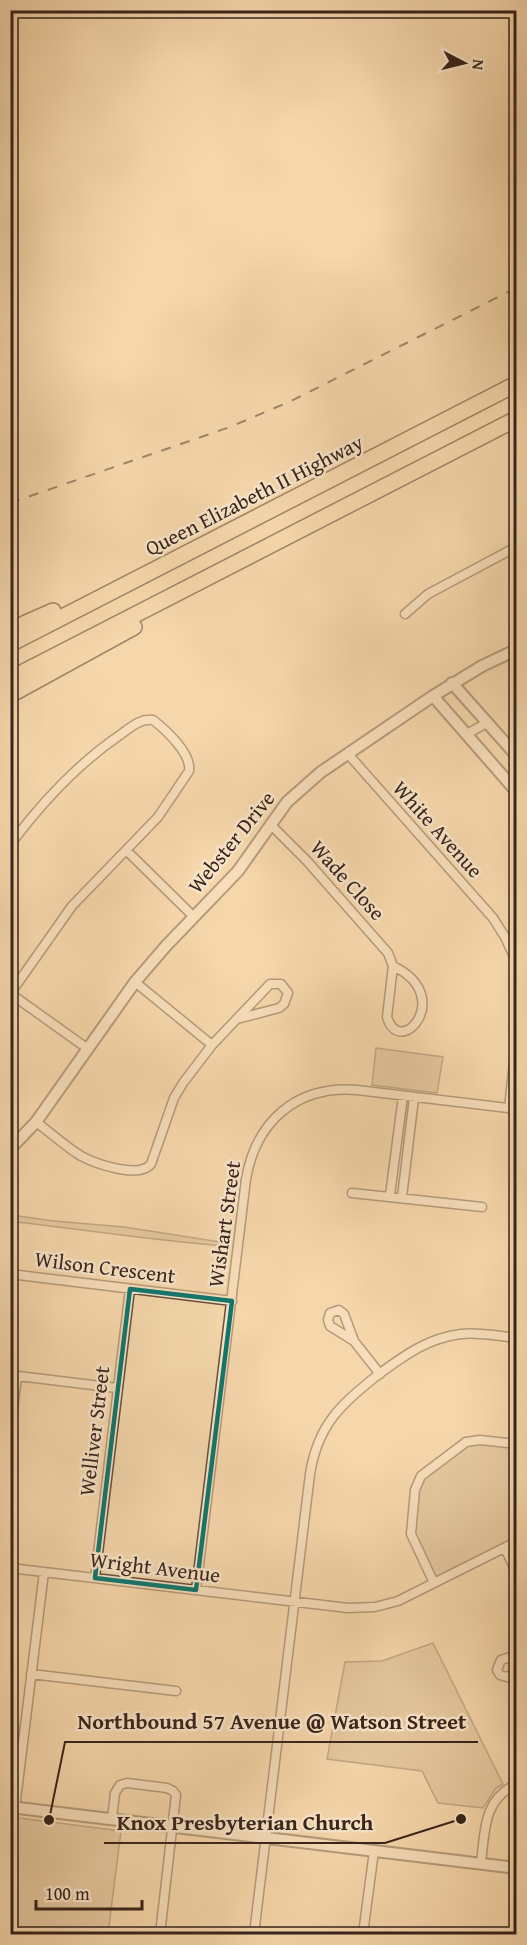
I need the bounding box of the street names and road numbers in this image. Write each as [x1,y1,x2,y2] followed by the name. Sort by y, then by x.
[140,426,369,563] street label: Queen Elizabeth II Highway
[386,773,490,885] street label: White Avenue
[180,784,282,900] street label: Webster Drive
[303,833,393,927] street label: Wade Close
[200,1158,248,1289] street label: Wishart Street
[33,1243,178,1291] street label: Wilson Crescent
[71,1364,117,1498] street label: Welliver Street
[88,1544,222,1590] street label: Wright Avenue

